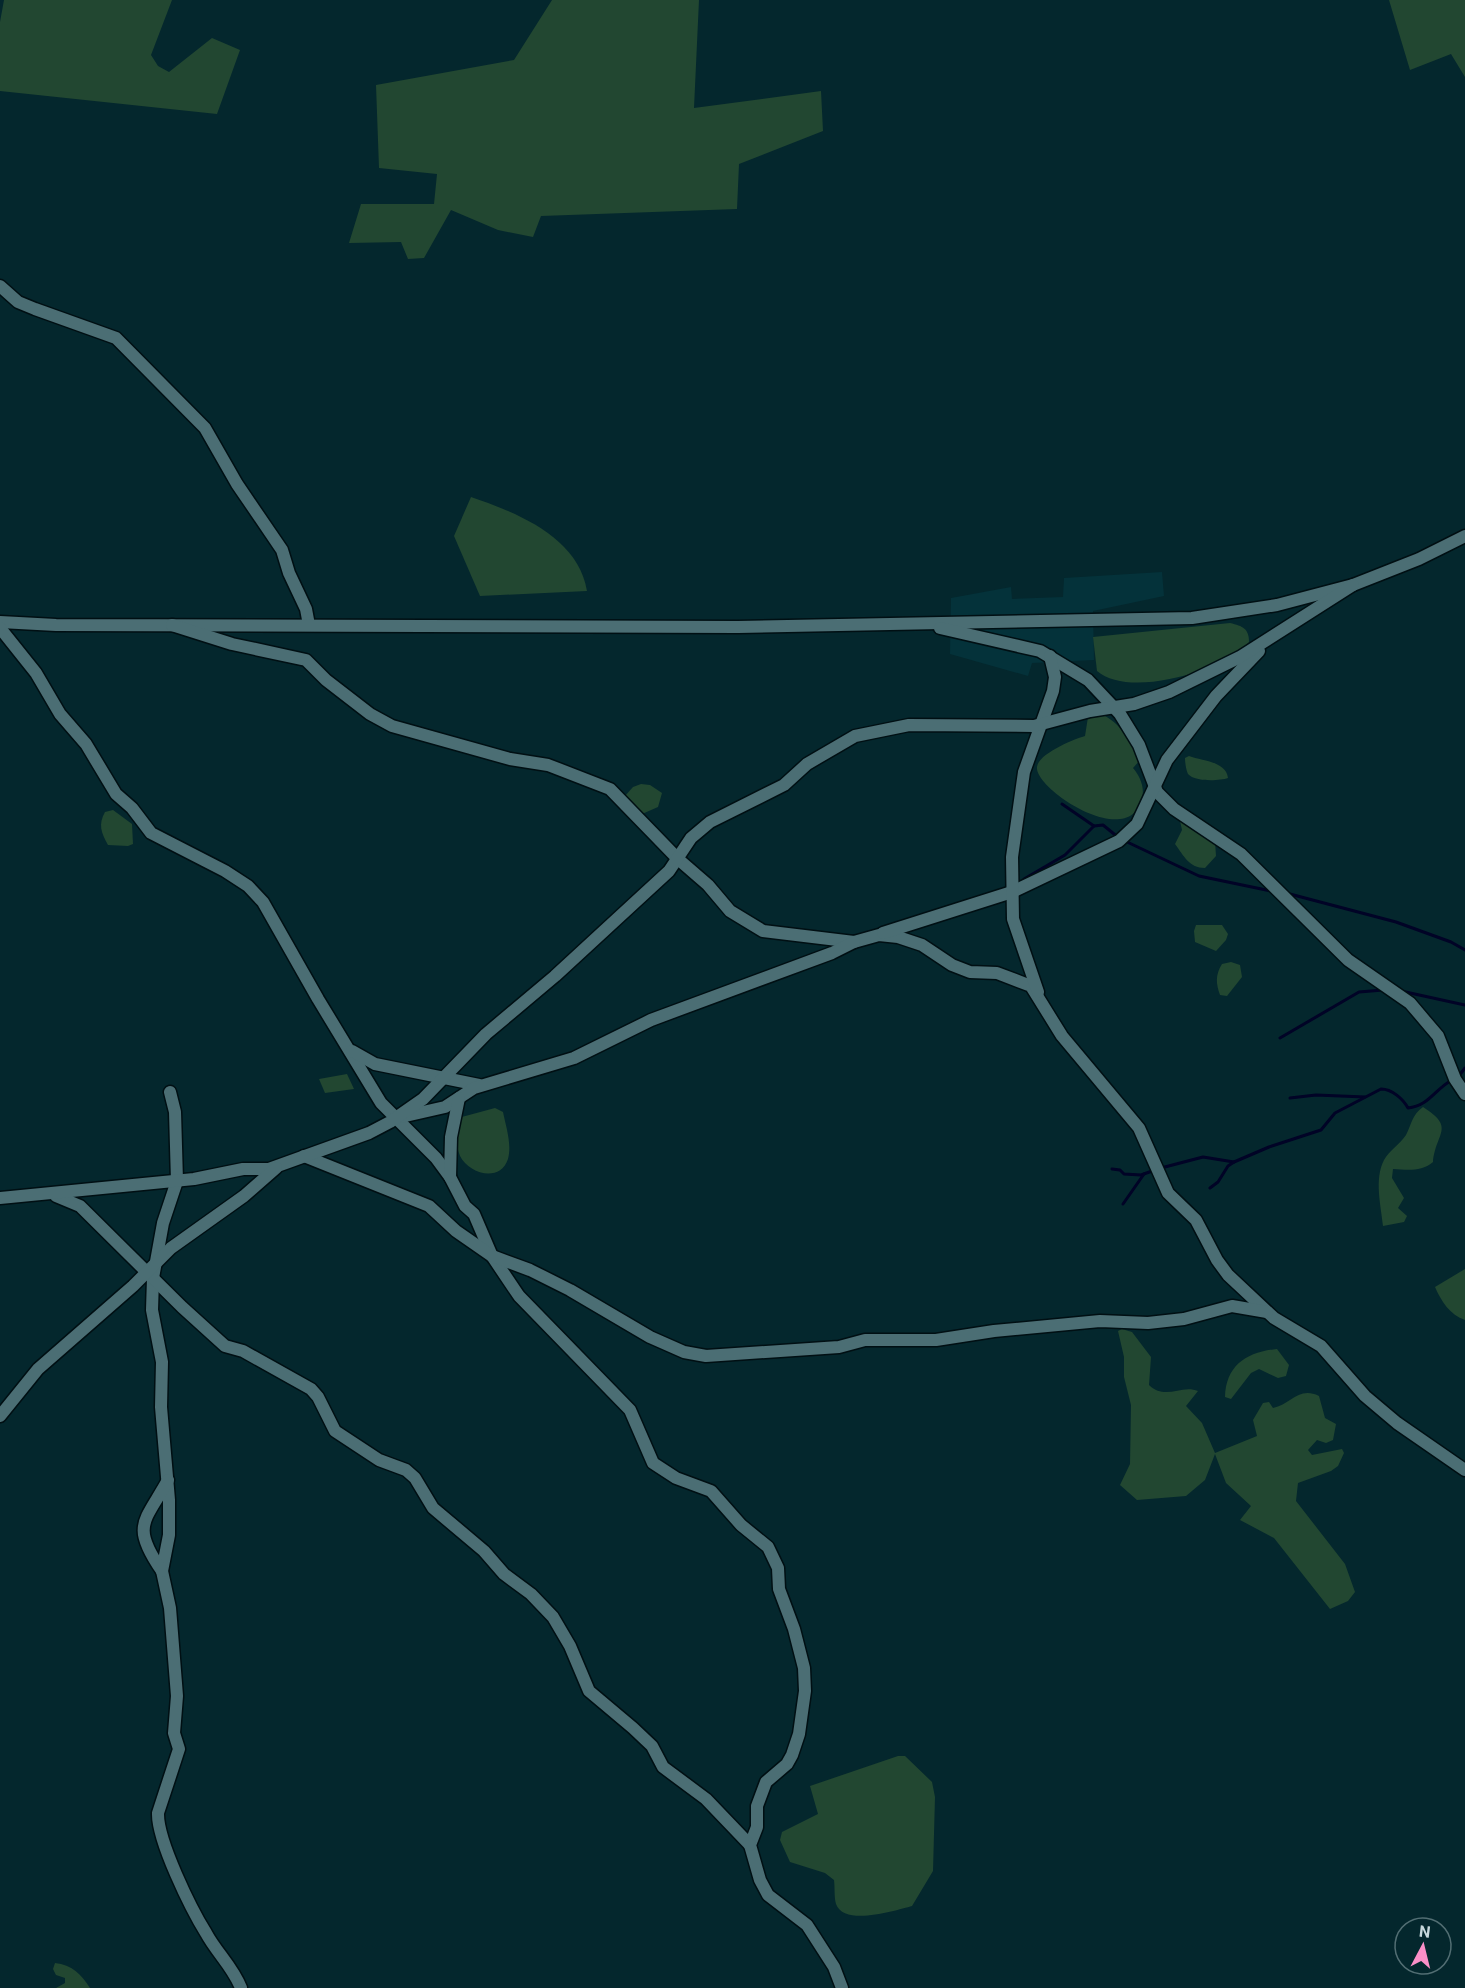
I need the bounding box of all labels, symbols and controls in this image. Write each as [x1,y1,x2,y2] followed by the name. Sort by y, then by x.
[1393,1916,1453,1976] north arrow
[1418,1921,1432,1942] text: N

